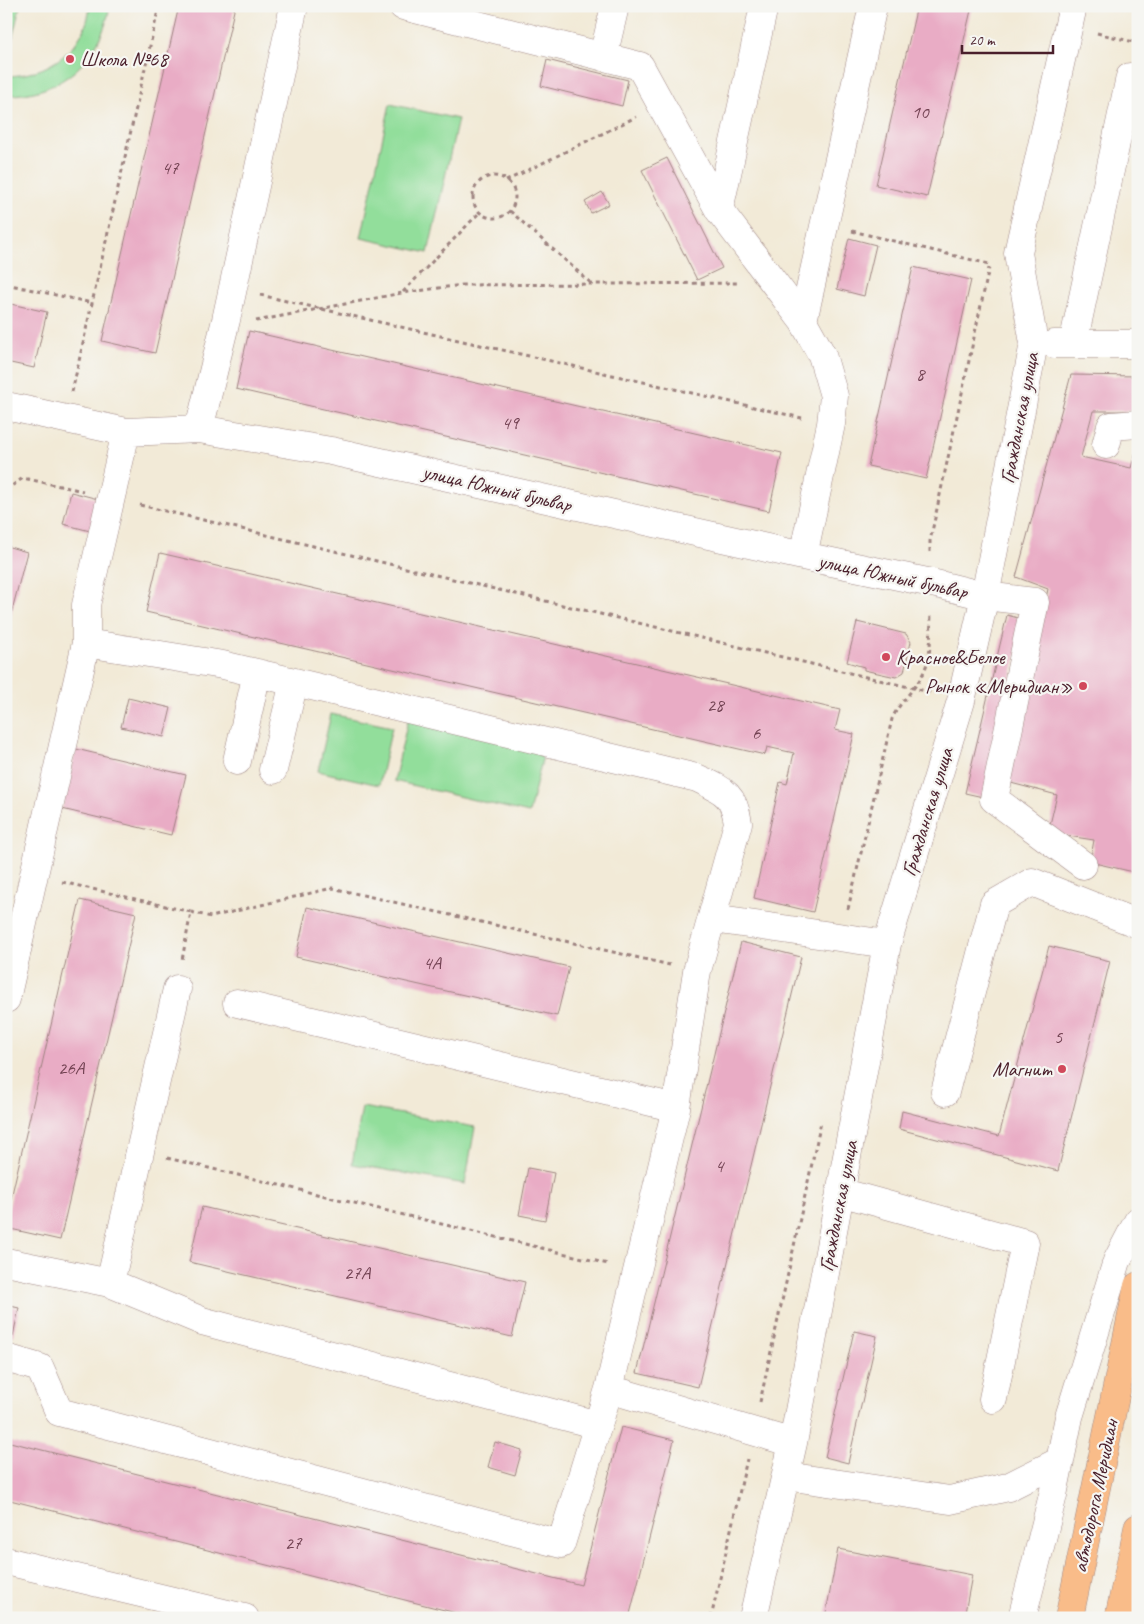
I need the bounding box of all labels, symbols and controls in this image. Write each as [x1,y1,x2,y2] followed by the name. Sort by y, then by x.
[962,22,1053,54] scale bar
[969,31,996,50] text: 20 m
[80,46,170,72] place label: Школа №68
[64,53,76,65] marker: Школа №68
[911,100,930,124] house number: 10
[161,156,180,180] house number: 47
[994,349,1045,486] street label: Гражданская улица
[916,362,927,386] house number: 8
[501,411,520,435] house number: 49
[418,458,575,518] street label: улица Южный бульвар
[814,547,971,605] street label: улица Южный бульвар
[896,644,1006,670] place label: Красное&Белое
[880,651,892,663] marker: Красное&Белое
[925,673,1073,699] place label: Рынок «Меридиан»
[1077,680,1089,692] marker: Рынок «Меридиан»
[706,693,726,717] house number: 28
[752,721,762,745] house number: 6
[895,743,959,879] street label: Гражданская улица
[423,951,443,975] house number: 4А
[1054,1025,1064,1049] house number: 5
[58,1056,86,1080] house number: 26А
[992,1056,1053,1082] place label: Магнит
[1056,1063,1068,1075] marker: Магнит
[813,1137,864,1274] street label: Гражданская улица
[715,1154,726,1178] house number: 4
[344,1261,372,1285] house number: 27А
[1066,1415,1124,1575] street label: автодорога Меридиан
[284,1531,303,1555] house number: 27

